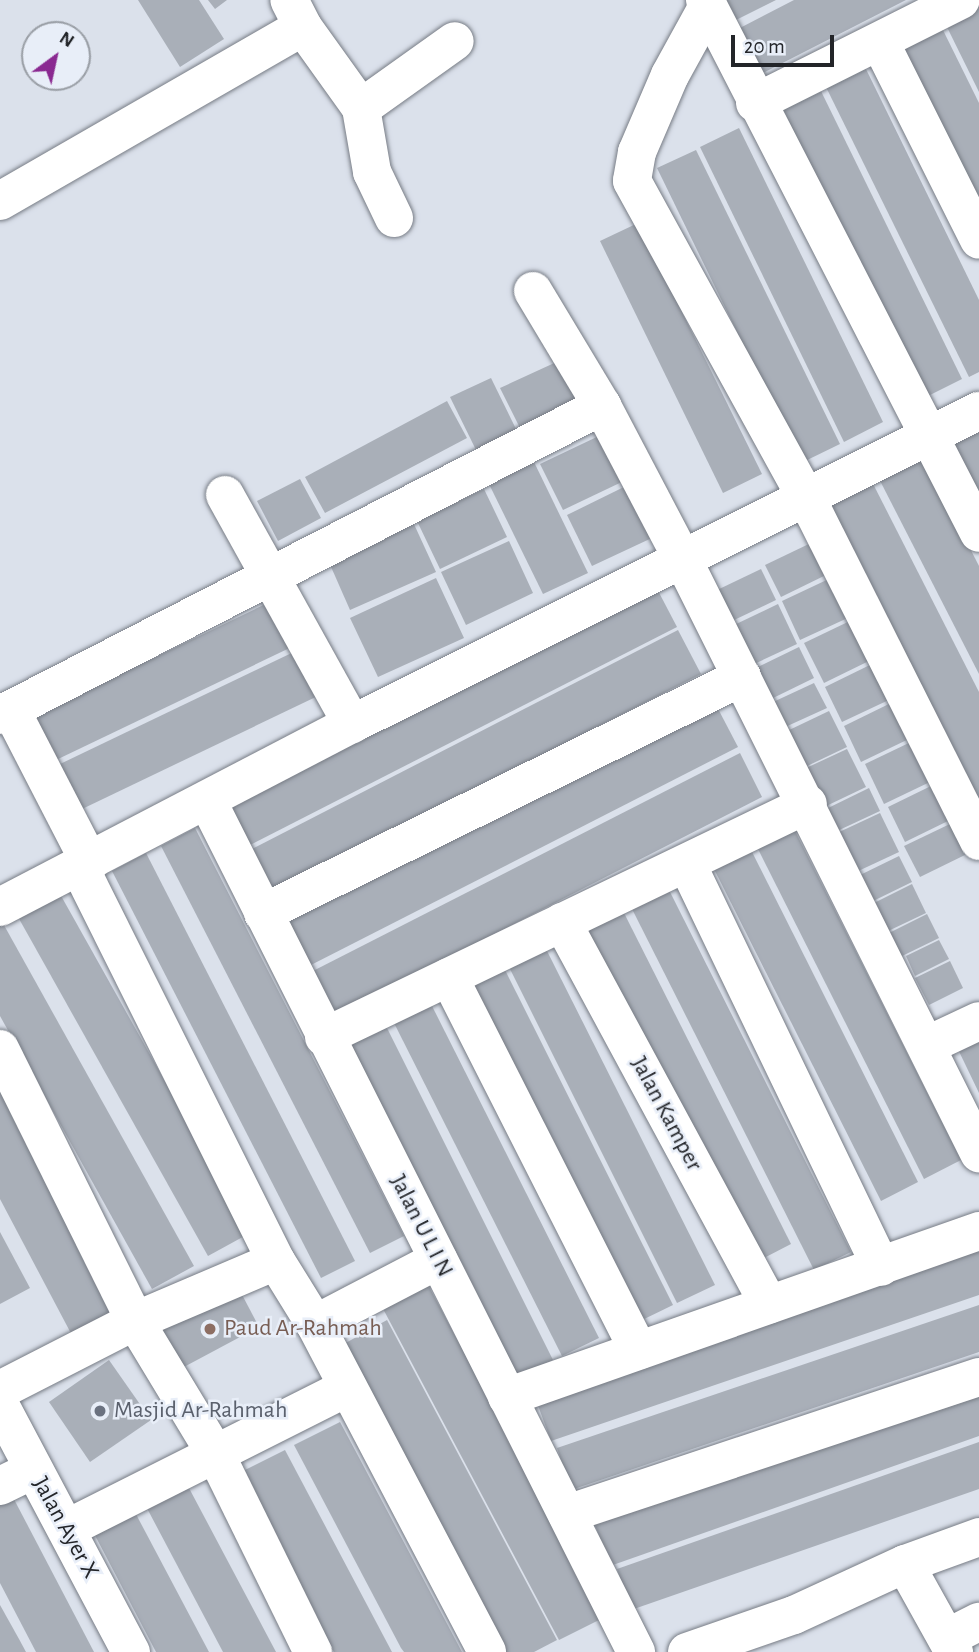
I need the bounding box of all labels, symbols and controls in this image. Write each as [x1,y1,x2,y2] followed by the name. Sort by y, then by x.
[21,21,91,91] north arrow
[734,21,837,65] scale bar
[56,28,77,51] text: N
[744,36,785,57] text: 20 m
[624,1052,708,1176] street label: Jalan Kamper
[383,1170,459,1282] street label: Jalan U L I N
[224,1315,382,1343] place label: Paud Ar-Rahmah
[202,1321,218,1337] marker: Paud Ar-Rahmah
[114,1397,287,1425] place label: Masjid Ar-Rahmah
[92,1403,108,1419] marker: Masjid Ar-Rahmah
[25,1472,105,1584] street label: Jalan Ayer X

